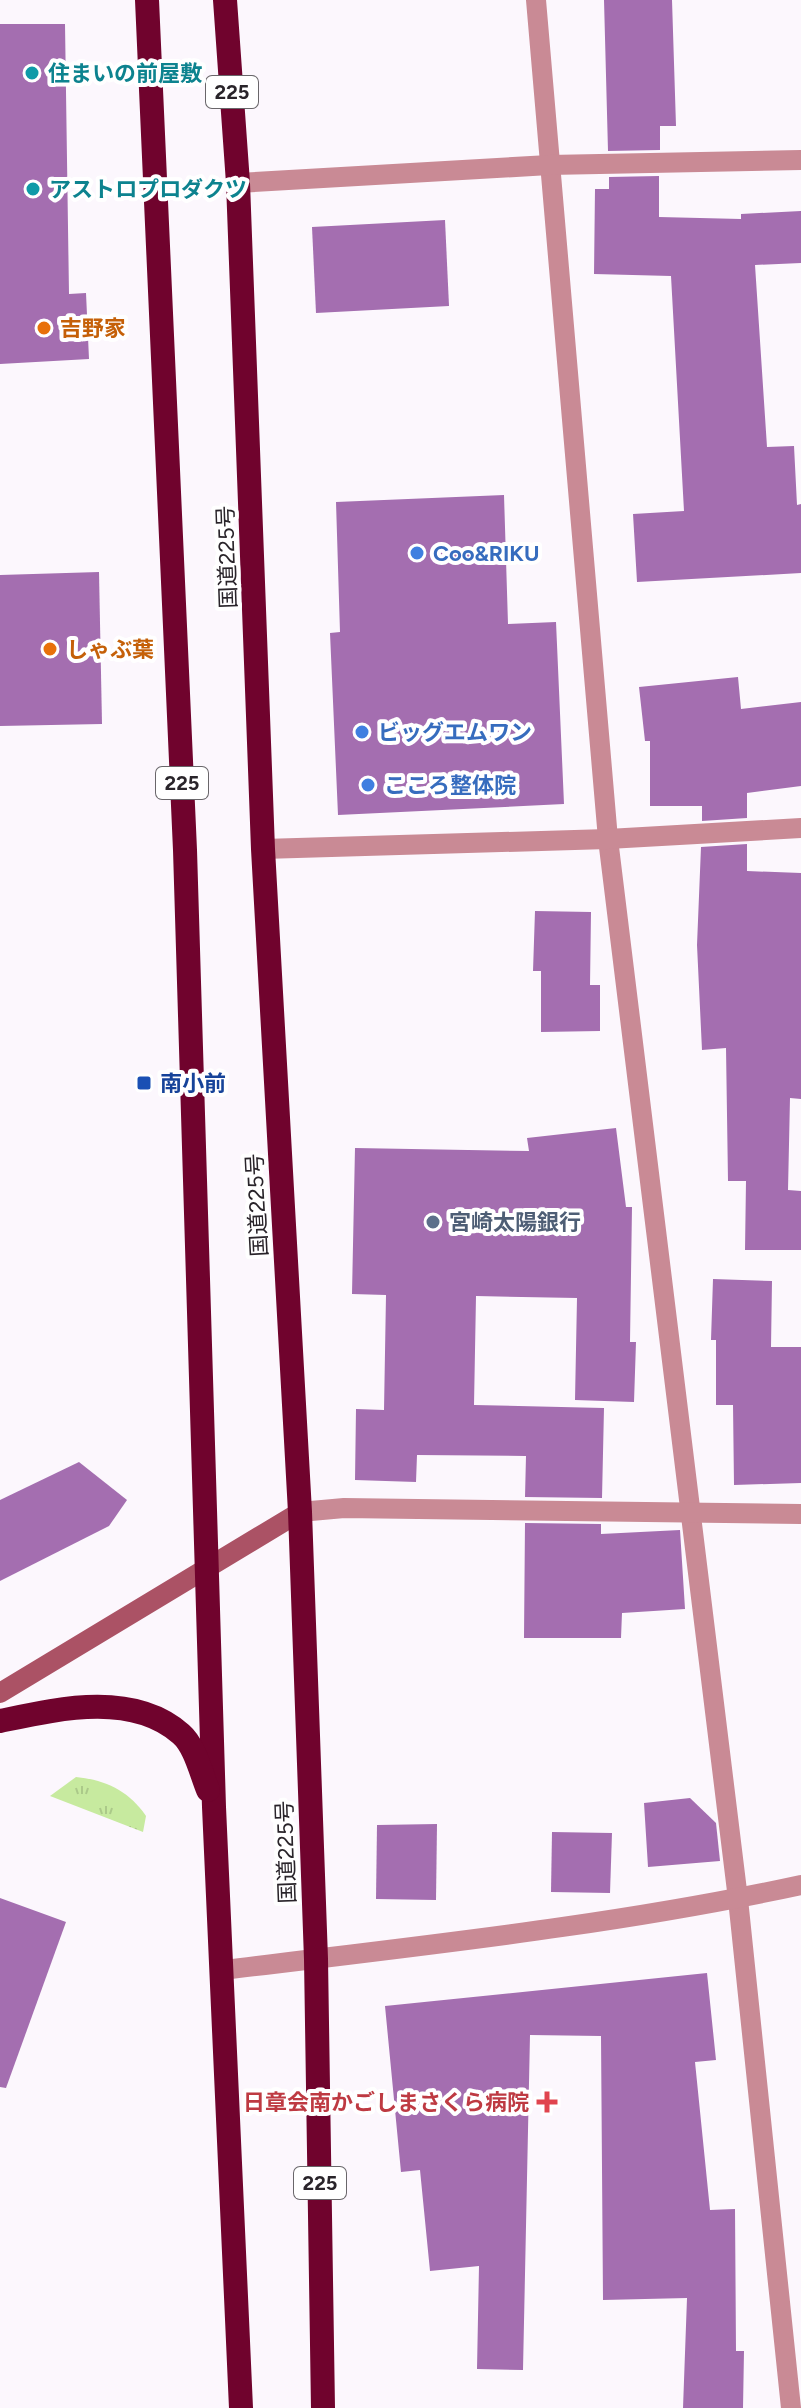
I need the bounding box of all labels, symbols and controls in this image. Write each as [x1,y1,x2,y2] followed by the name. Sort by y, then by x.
[48,60,202,87] place label: 住まいの前屋敷
[23,64,41,82] marker: 住まいの前屋敷
[206,76,258,108] road number: 225
[49,176,247,203] place label: アストロプロダクツ
[24,180,42,198] marker: アストロプロダクツ
[60,315,126,342] place label: 吉野家
[35,319,53,337] marker: 吉野家
[212,505,242,609] street label: 国道225号
[433,540,539,567] place label: Coo&RIKU
[408,544,426,562] marker: Coo&RIKU
[66,636,154,663] place label: しゃぶ葉
[41,640,59,658] marker: しゃぶ葉
[378,719,532,746] place label: ビッグエムワン
[353,723,371,741] marker: ビッグエムワン
[156,767,208,799] road number: 225
[384,772,516,799] place label: こころ整体院
[359,776,377,794] marker: こころ整体院
[160,1070,226,1097] place label: 南小前
[135,1074,153,1092] marker: 南小前
[241,1153,273,1257] street label: 国道225号
[449,1209,581,1236] place label: 宮崎太陽銀行
[424,1213,442,1231] marker: 宮崎太陽銀行
[271,1800,301,1904] street label: 国道225号
[243,2089,529,2116] place label: 日章会南かごしまさくら病院
[536,2091,558,2113] marker: 日章会南かごしまさくら病院
[294,2167,346,2199] road number: 225

